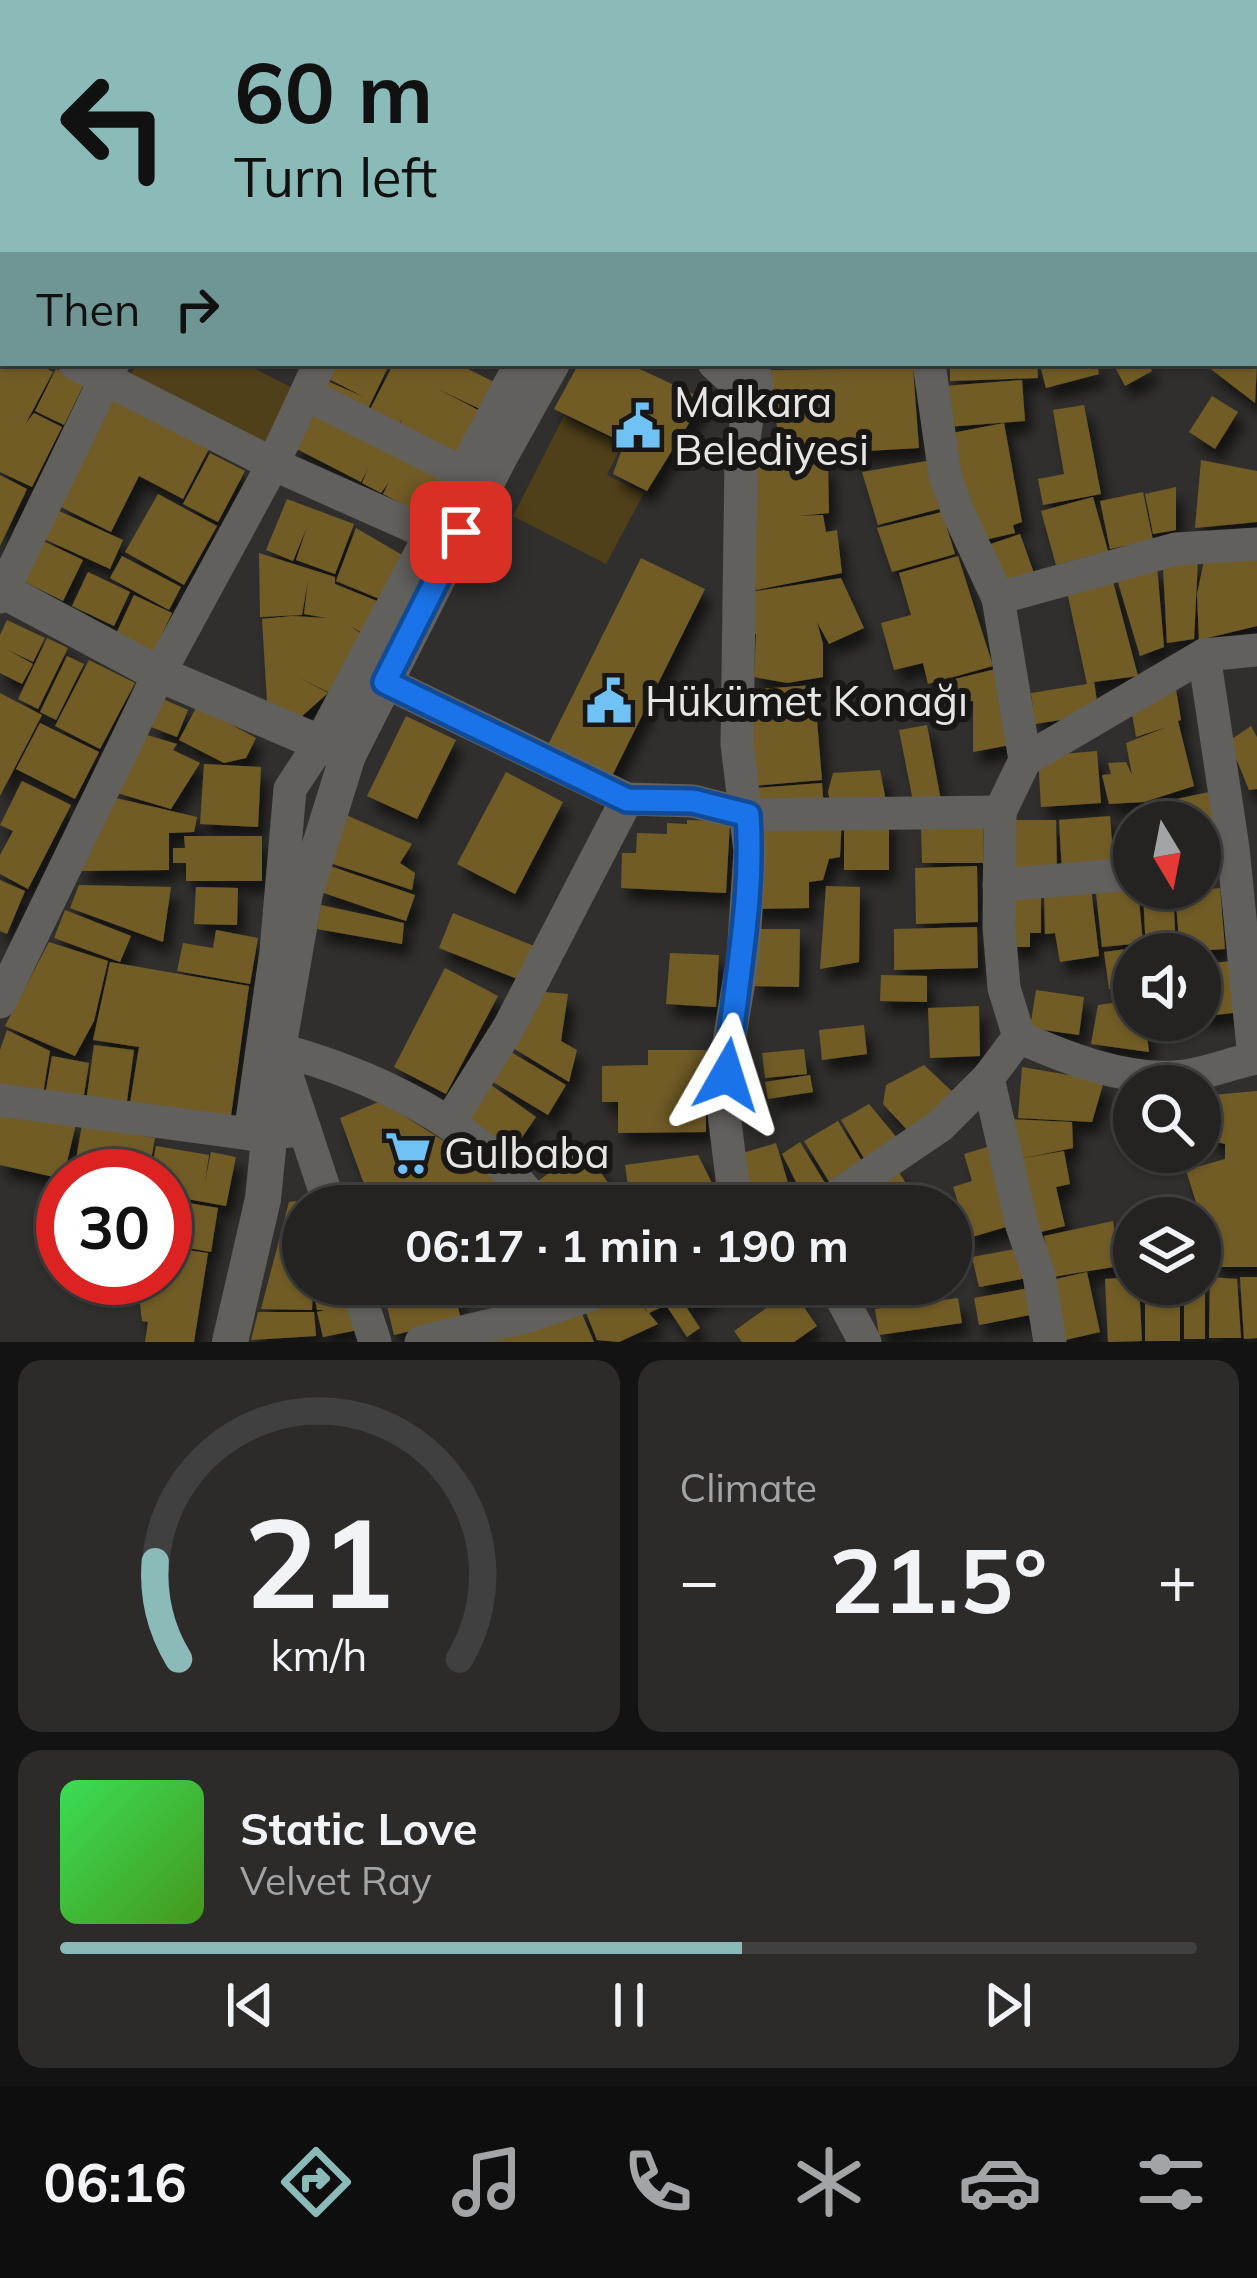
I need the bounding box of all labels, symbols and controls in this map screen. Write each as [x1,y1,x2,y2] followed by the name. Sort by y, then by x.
[234,39,433,144] text: 60 m
[36,48,192,204] icon: left
[234,143,437,211] text: Turn left
[164,276,230,342] icon: right
[36,281,140,337] text: Then
[674,375,869,476] place label: Malkara Belediyesi
[613,401,663,451] public building icon: Malkara Belediyesi
[410,481,512,583] pin
[428,499,494,565] icon: arrive
[645,674,968,727] place label: Hükümet Konağı
[584,676,634,726] public building icon: Hükümet Konağı
[1113,801,1221,909] north arrow
[1113,801,1221,1305] map controls
[1113,933,1221,1041] button: sound
[664,1012,790,1138] position arrow
[1113,1065,1221,1173] button: search
[444,1126,610,1179] place label: Gulbaba
[383,1128,433,1178] supermarket icon: Gulbaba
[36,1149,192,1305] speed limit sign: 30
[1113,1197,1221,1305] button: layers
[405,1217,849,1273] text: 06:17 · 1 min · 190 m
[680,1463,817,1512] text: Climate
[244,1483,394,1639] text: 21
[829,1523,1047,1636] text: 21.5°
[680,1538,719,1621] text: −
[1157,1538,1197,1621] text: +
[270,1628,367,1682] text: km/h
[240,1800,477,1856] text: Static Love
[240,1856,432,1905] text: Velvet Ray
[217,1972,283,2038] icon: previous
[596,1972,662,2038] icon: pause
[975,1972,1041,2038] icon: next
[274,2140,358,2224] icon: directions
[445,2140,529,2224] icon: music
[616,2140,700,2224] icon: phone
[787,2140,871,2224] icon: climate
[958,2140,1042,2224] icon: car
[1129,2140,1213,2224] icon: filters
[44,2148,187,2216] text: 06:16

